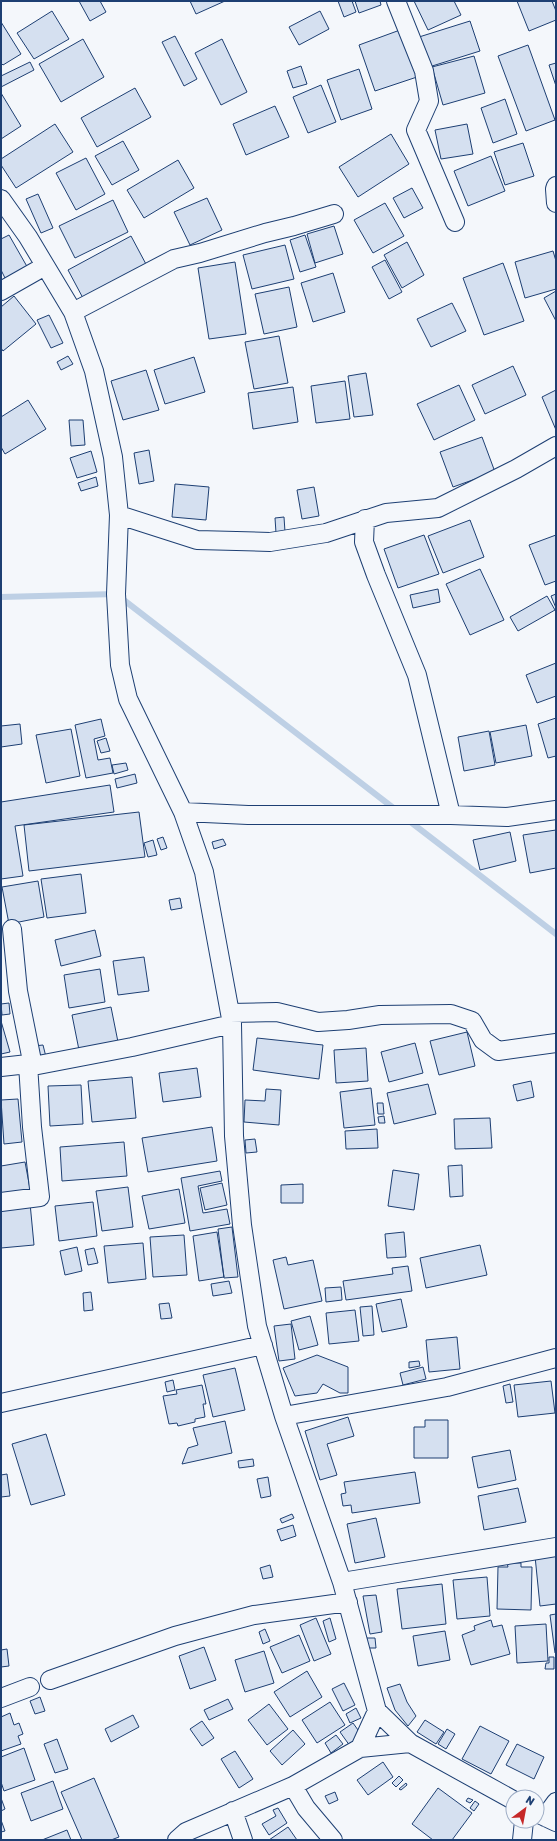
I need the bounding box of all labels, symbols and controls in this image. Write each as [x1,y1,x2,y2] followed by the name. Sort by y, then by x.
[505,1789,545,1829] north arrow
[523,1793,537,1809] text: N

